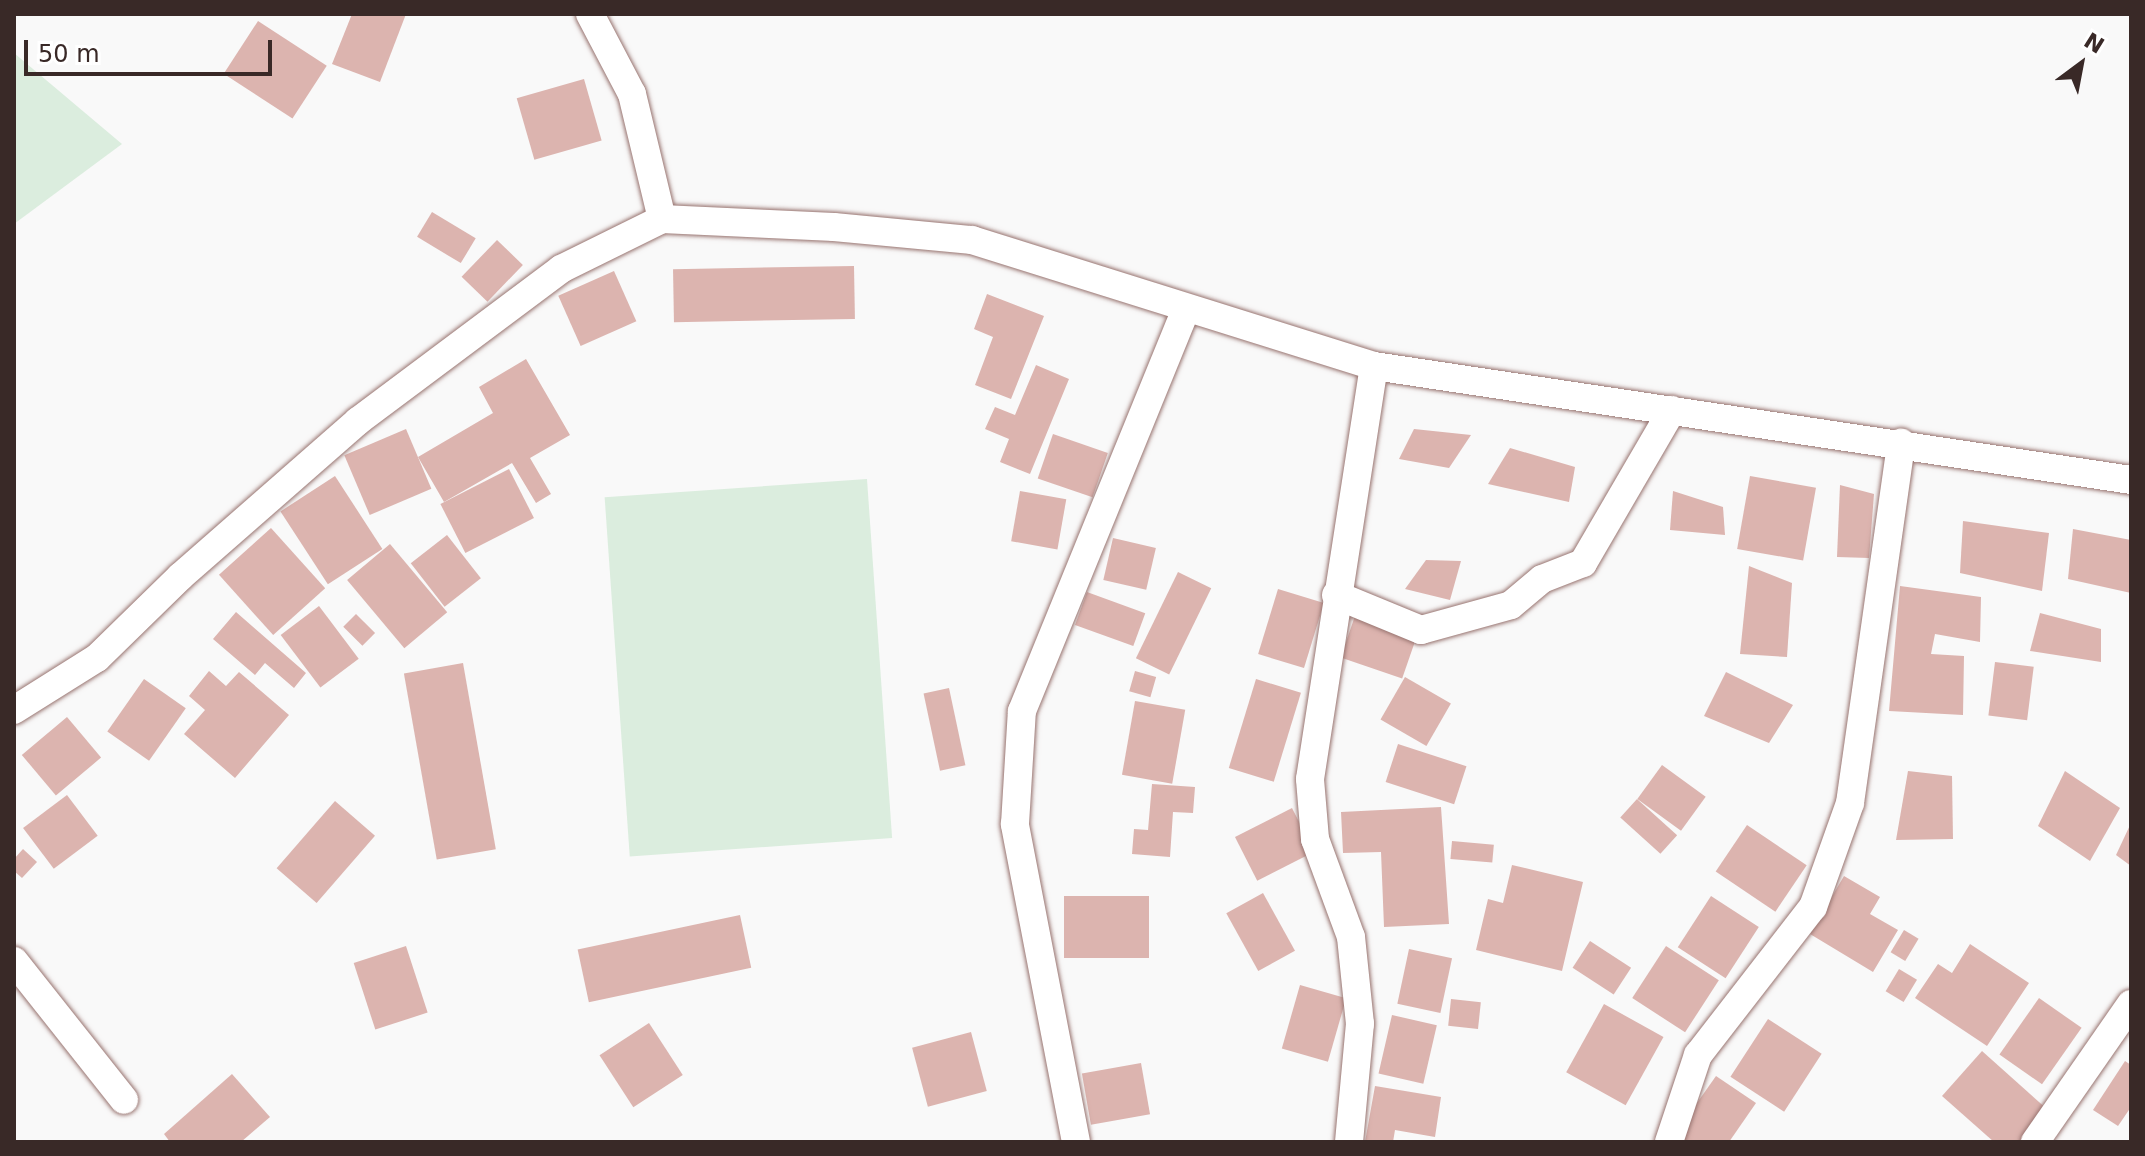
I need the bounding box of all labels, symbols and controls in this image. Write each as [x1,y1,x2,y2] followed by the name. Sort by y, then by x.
[28,24,276,74] scale bar
[2041,24,2121,104] north arrow
[2080,28,2108,59] text: N
[38,40,100,68] text: 50 m

